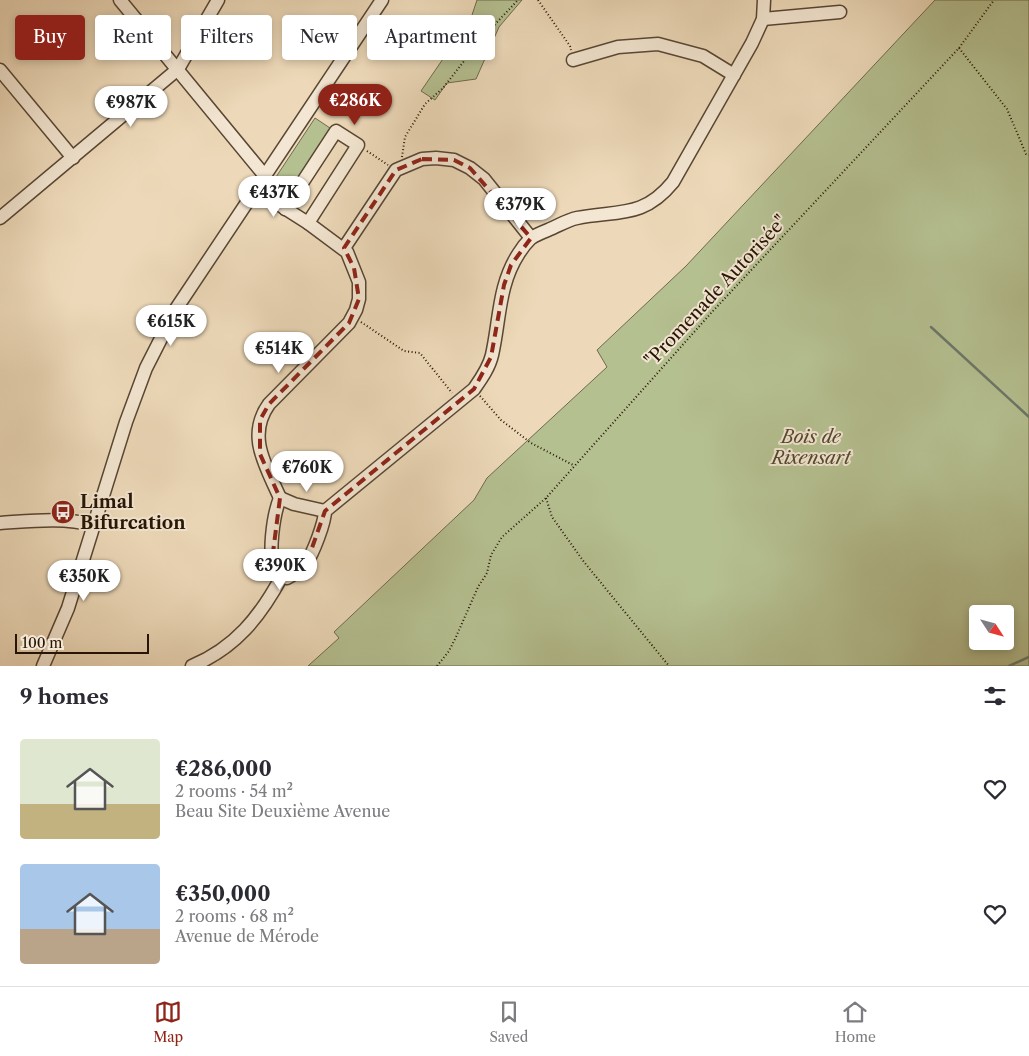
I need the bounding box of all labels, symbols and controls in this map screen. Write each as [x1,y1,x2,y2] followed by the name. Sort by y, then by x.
[15,15,85,60] chip: Buy
[95,15,171,60] chip: Rent
[181,15,272,60] chip: Filters
[282,15,357,60] chip: New
[367,15,495,60] chip: Apartment
[320,84,390,126] pin: €286K
[96,86,166,128] pin: €987K
[329,90,381,110] text: €286K
[106,92,156,112] text: €987K
[239,176,309,218] pin: €437K
[249,182,299,202] text: €437K
[485,188,555,230] pin: €379K
[495,194,545,214] text: €379K
[640,211,792,371] street label: "Promenade Autorisée"
[136,304,206,347] pin: €615K
[147,311,195,331] text: €615K
[244,332,314,374] pin: €514K
[255,338,303,358] text: €514K
[769,426,852,469] park label: Bois de Rixensart
[272,450,342,493] pin: €760K
[282,457,332,477] text: €760K
[80,491,186,534] place label: Limal Bifurcation
[50,499,76,525] bus stop icon: Limal Bifurcation
[245,548,315,591] pin: €390K
[254,555,306,575] text: €390K
[49,560,119,602] pin: €350K
[58,566,110,586] text: €350K
[969,605,1014,650] north arrow
[969,605,1014,650] map controls
[15,631,149,654] scale bar
[22,634,62,652] text: 100 m
[981,682,1009,710] icon: filters
[20,684,109,709] text: 9 homes
[175,756,272,781] text: €286,000
[60,759,120,819] icon: home
[981,775,1009,803] icon: heart
[175,781,293,801] text: 2 rooms · 54 m²
[175,801,390,821] text: Beau Site Deuxième Avenue
[175,881,271,906] text: €350,000
[60,884,120,944] icon: home
[981,900,1009,928] icon: heart
[175,906,294,926] text: 2 rooms · 68 m²
[175,926,319,946] text: Avenue de Mérode
[153,998,183,1046] tab: Map
[490,998,528,1046] tab: Saved
[835,998,876,1046] tab: Home

